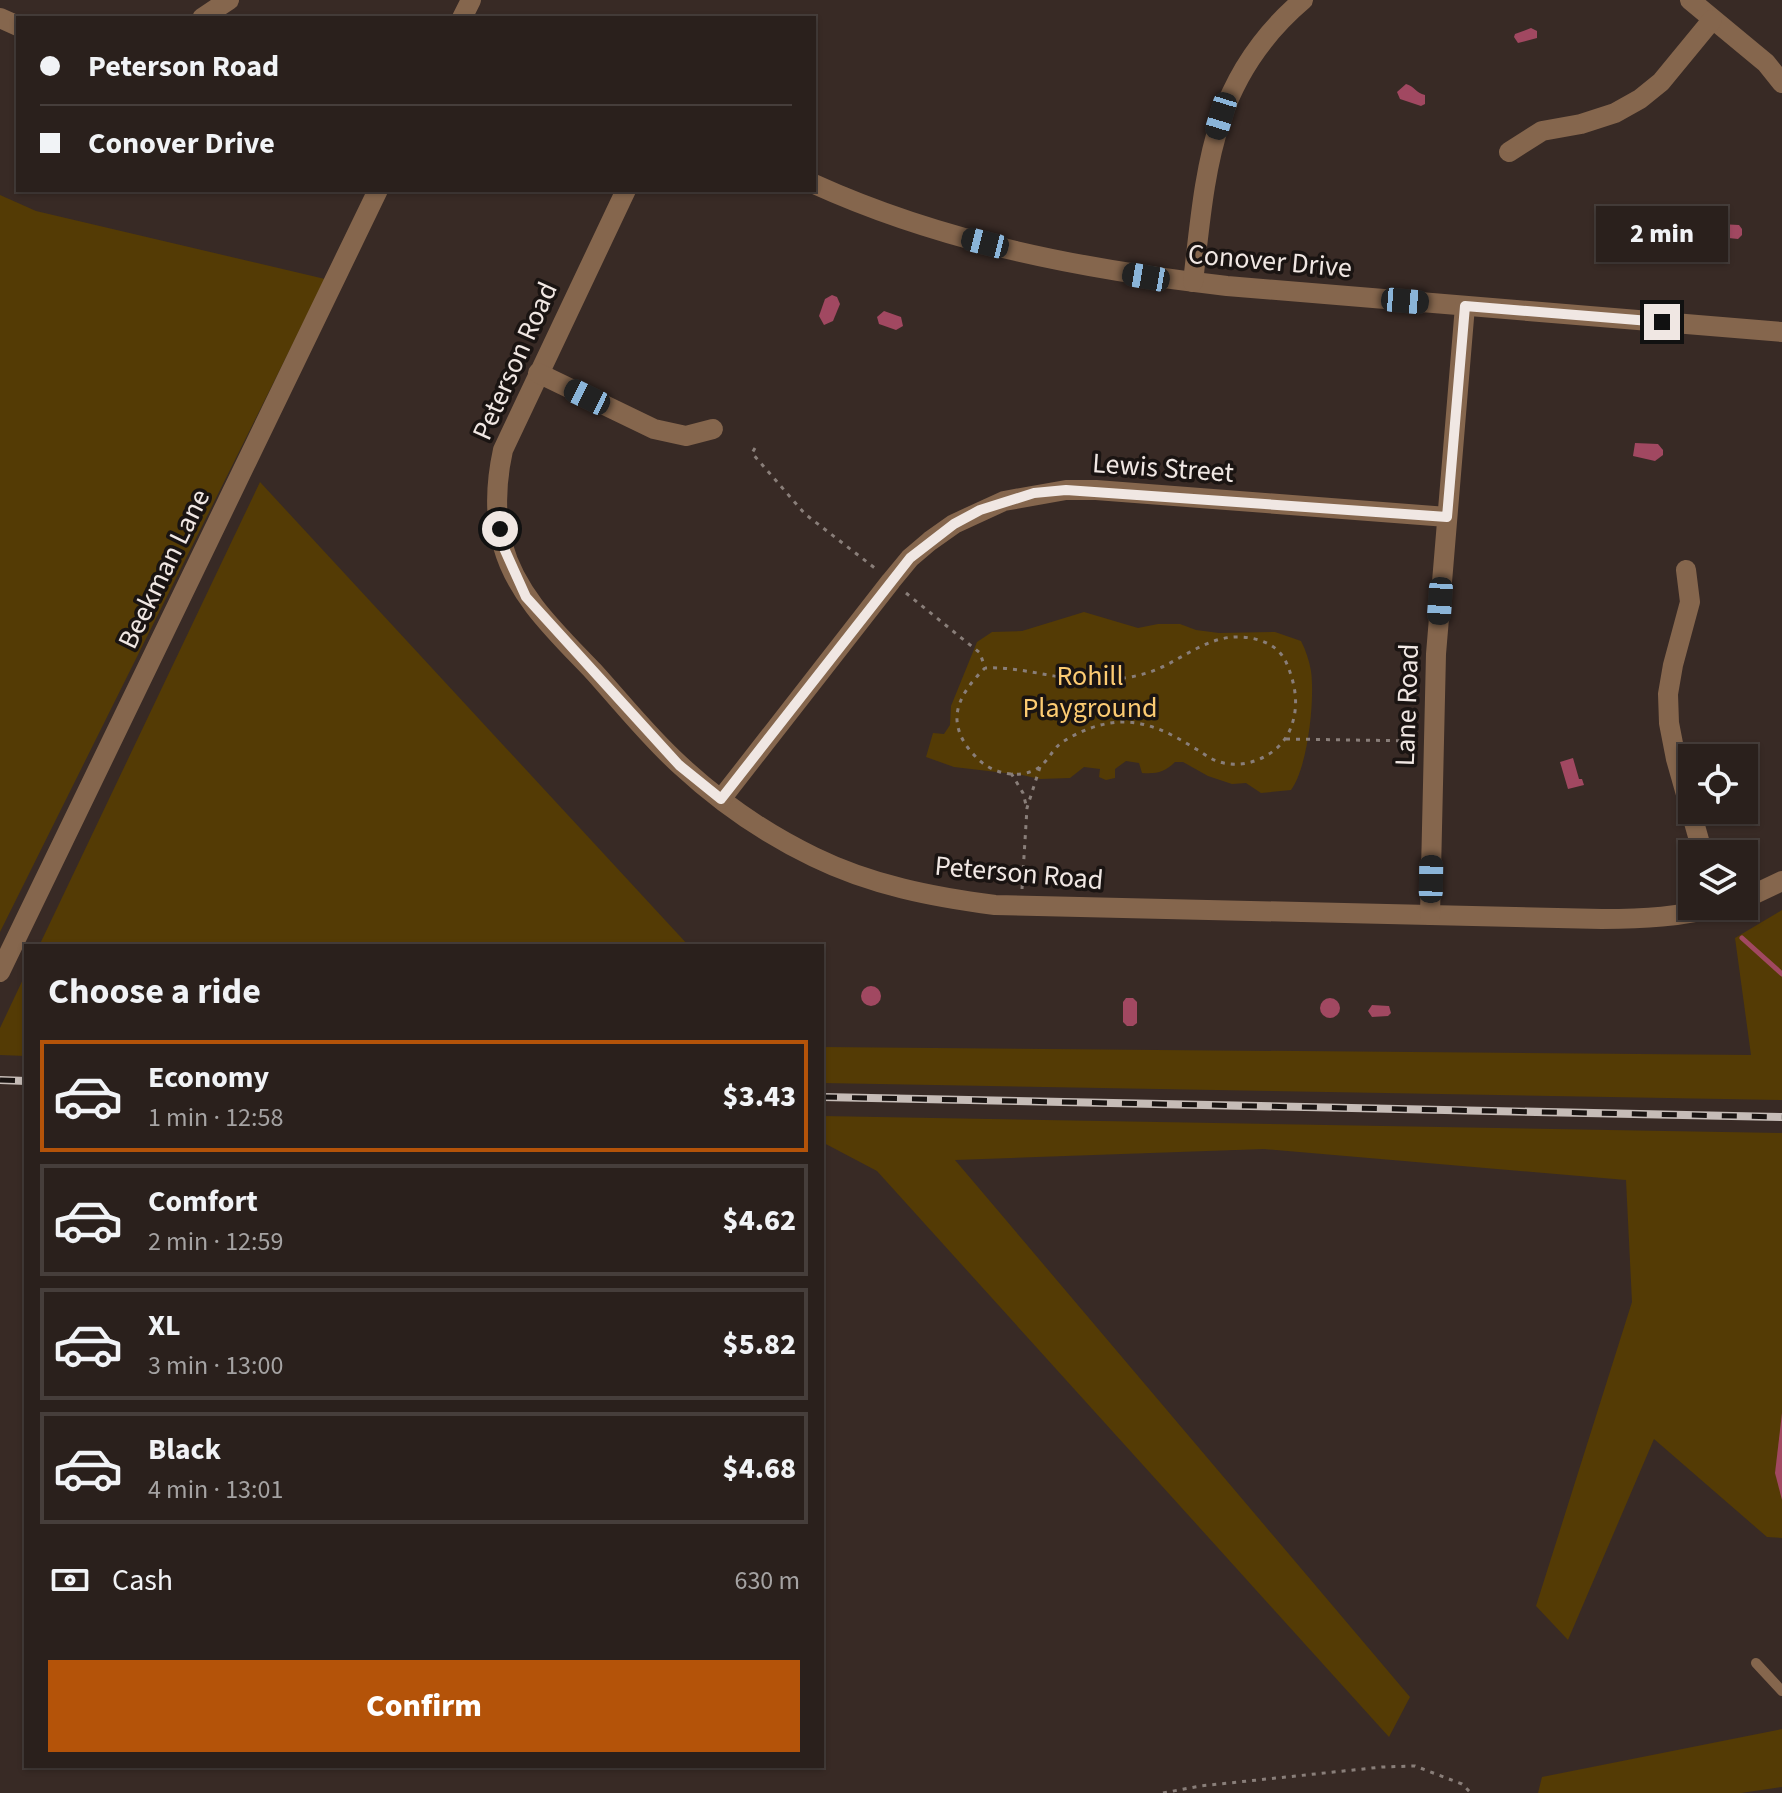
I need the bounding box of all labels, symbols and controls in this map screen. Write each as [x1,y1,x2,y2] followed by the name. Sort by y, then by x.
[88,45,279,88] text: Peterson Road
[1203,90,1239,142] car
[88,122,275,165] text: Conover Drive
[1596,206,1728,262] callout: 2 min
[1630,215,1694,252] text: 2 min
[959,226,1011,260] car
[1186,234,1354,288] street label: Conover Drive
[1120,261,1172,293] car
[462,276,568,446] street label: Peterson Road
[1380,287,1430,315] car
[1644,304,1680,340] route end
[560,376,614,418] car
[1091,443,1236,493] street label: Lewis Street
[108,482,220,656] street label: Beekman Lane
[482,511,518,547] route start
[1426,576,1454,626] car
[1385,643,1429,767] street label: Lane Road
[1023,656,1158,728] park label: Rohill Playground
[1678,744,1758,920] map controls
[1678,744,1758,824] button: locate
[1678,840,1758,920] button: layers
[933,846,1105,900] street label: Peterson Road
[1419,855,1443,903] car
[48,966,261,1017] text: Choose a ride
[148,1056,269,1099] text: Economy
[52,1060,124,1132] icon: car
[723,1075,796,1118] text: $3.43
[148,1099,283,1136] text: 1 min · 12:58
[148,1180,258,1223] text: Comfort
[52,1184,124,1256] icon: car
[723,1199,796,1242] text: $4.62
[148,1223,283,1260] text: 2 min · 12:59
[148,1304,181,1347] text: XL
[52,1308,124,1380] icon: car
[723,1323,796,1366] text: $5.82
[148,1347,283,1384] text: 3 min · 13:00
[148,1428,221,1471] text: Black
[52,1432,124,1504] icon: car
[723,1447,796,1490] text: $4.68
[148,1471,283,1508] text: 4 min · 13:01
[48,1558,92,1602] icon: cash
[112,1559,173,1602] text: Cash
[734,1562,800,1599] text: 630 m
[48,1660,800,1752] button: Confirm

